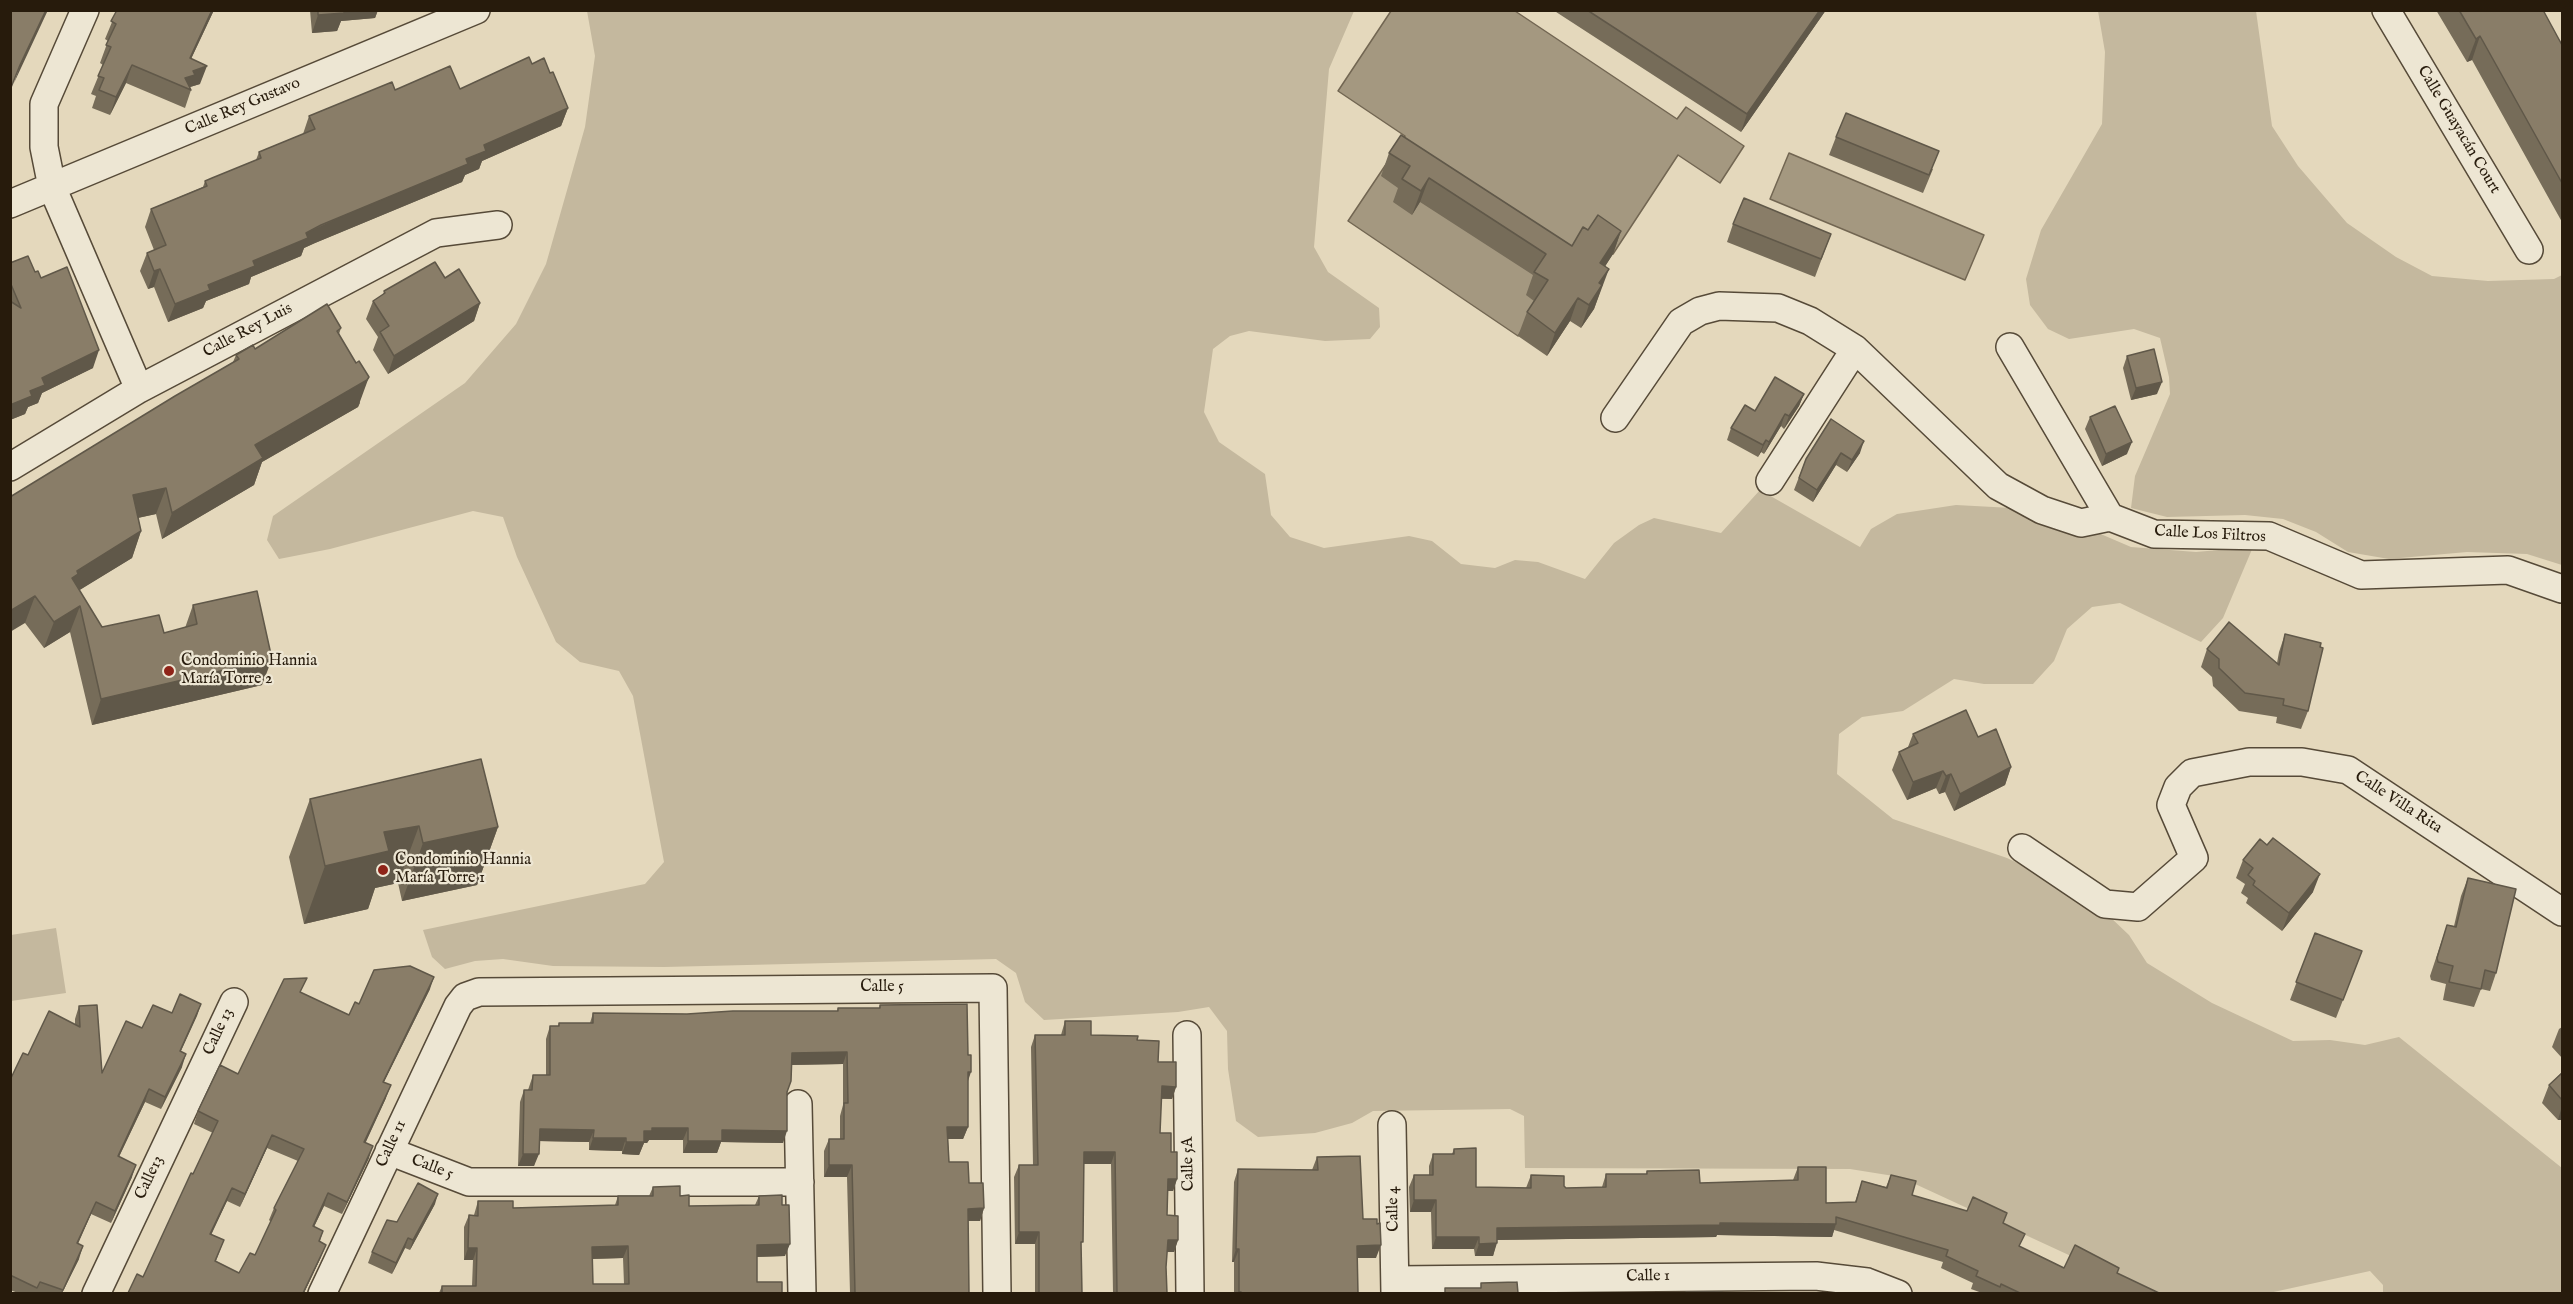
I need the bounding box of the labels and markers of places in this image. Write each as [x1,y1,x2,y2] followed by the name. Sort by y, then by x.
[181,652,317,690] place label: Condominio Hannia María Torre 2
[162,664,176,678] marker: Condominio Hannia María Torre 2
[395,851,531,889] place label: Condominio Hannia María Torre 1
[376,863,390,877] marker: Condominio Hannia María Torre 1

